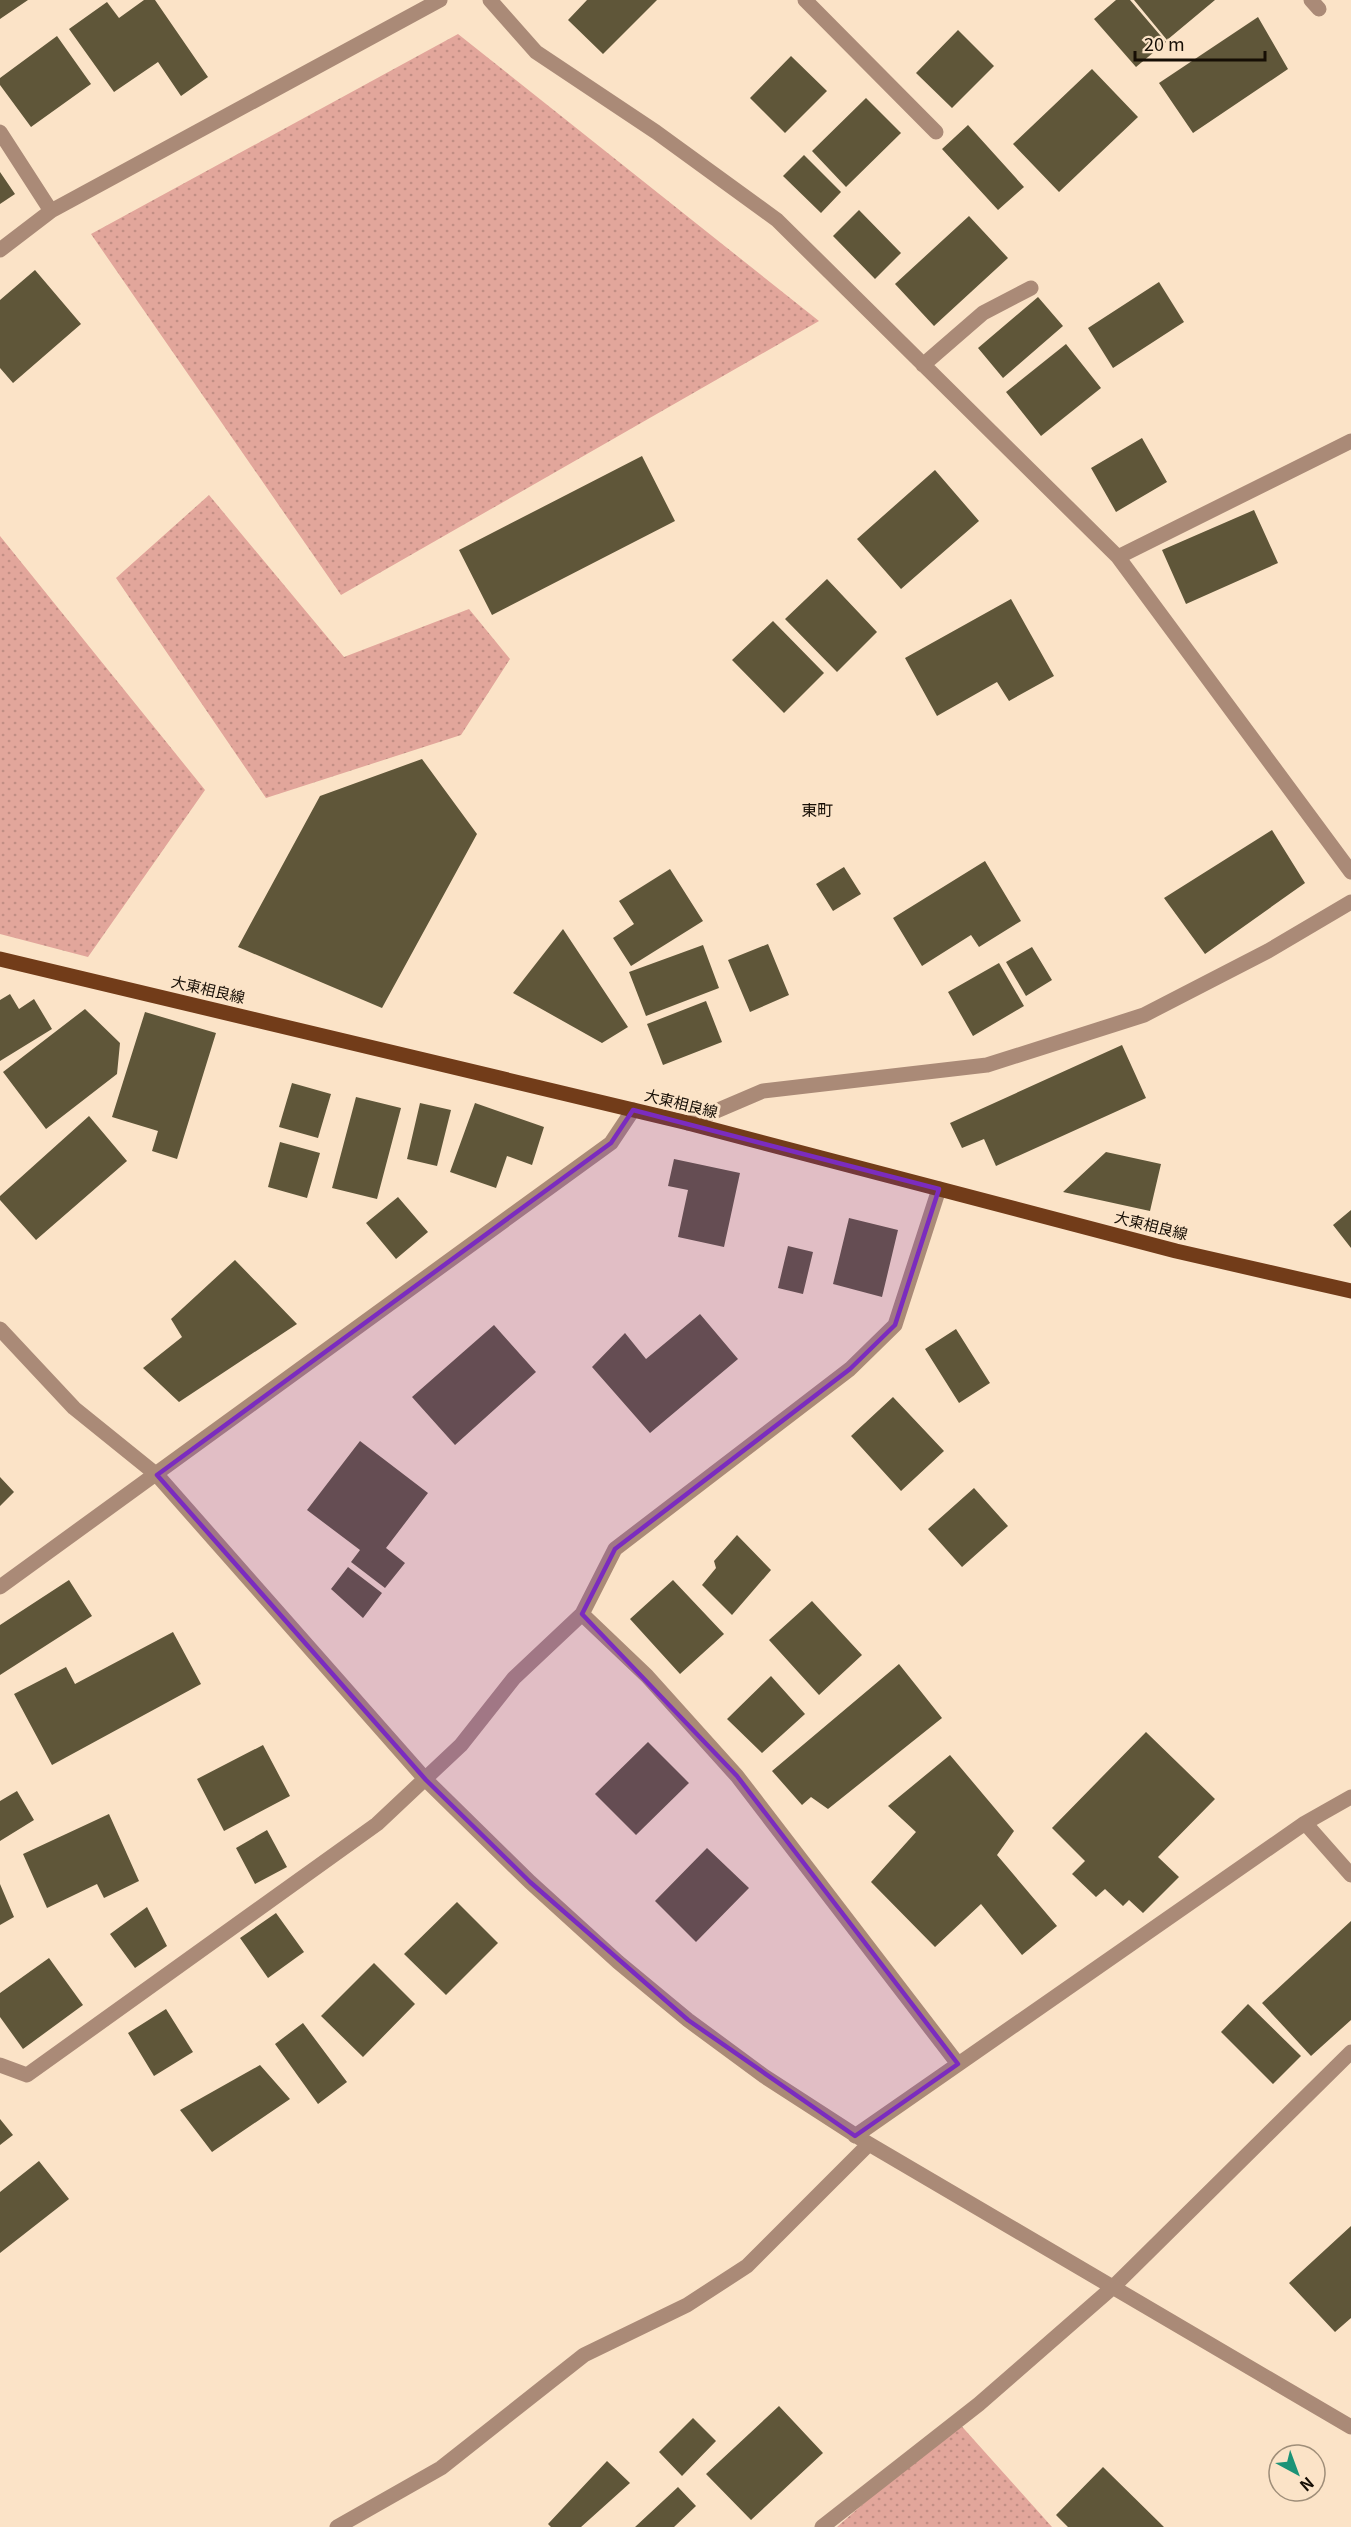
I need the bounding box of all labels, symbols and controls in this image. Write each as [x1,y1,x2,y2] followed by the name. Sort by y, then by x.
[1135,24,1266,62] scale bar
[1144,30,1185,56] text: 20 m
[801,797,833,821] district label: 東町
[169,970,247,1007] street label: 大東相良線
[642,1083,720,1122] street label: 大東相良線
[1112,1205,1190,1244] street label: 大東相良線
[1267,2443,1327,2503] north arrow
[1295,2472,1320,2498] text: N

